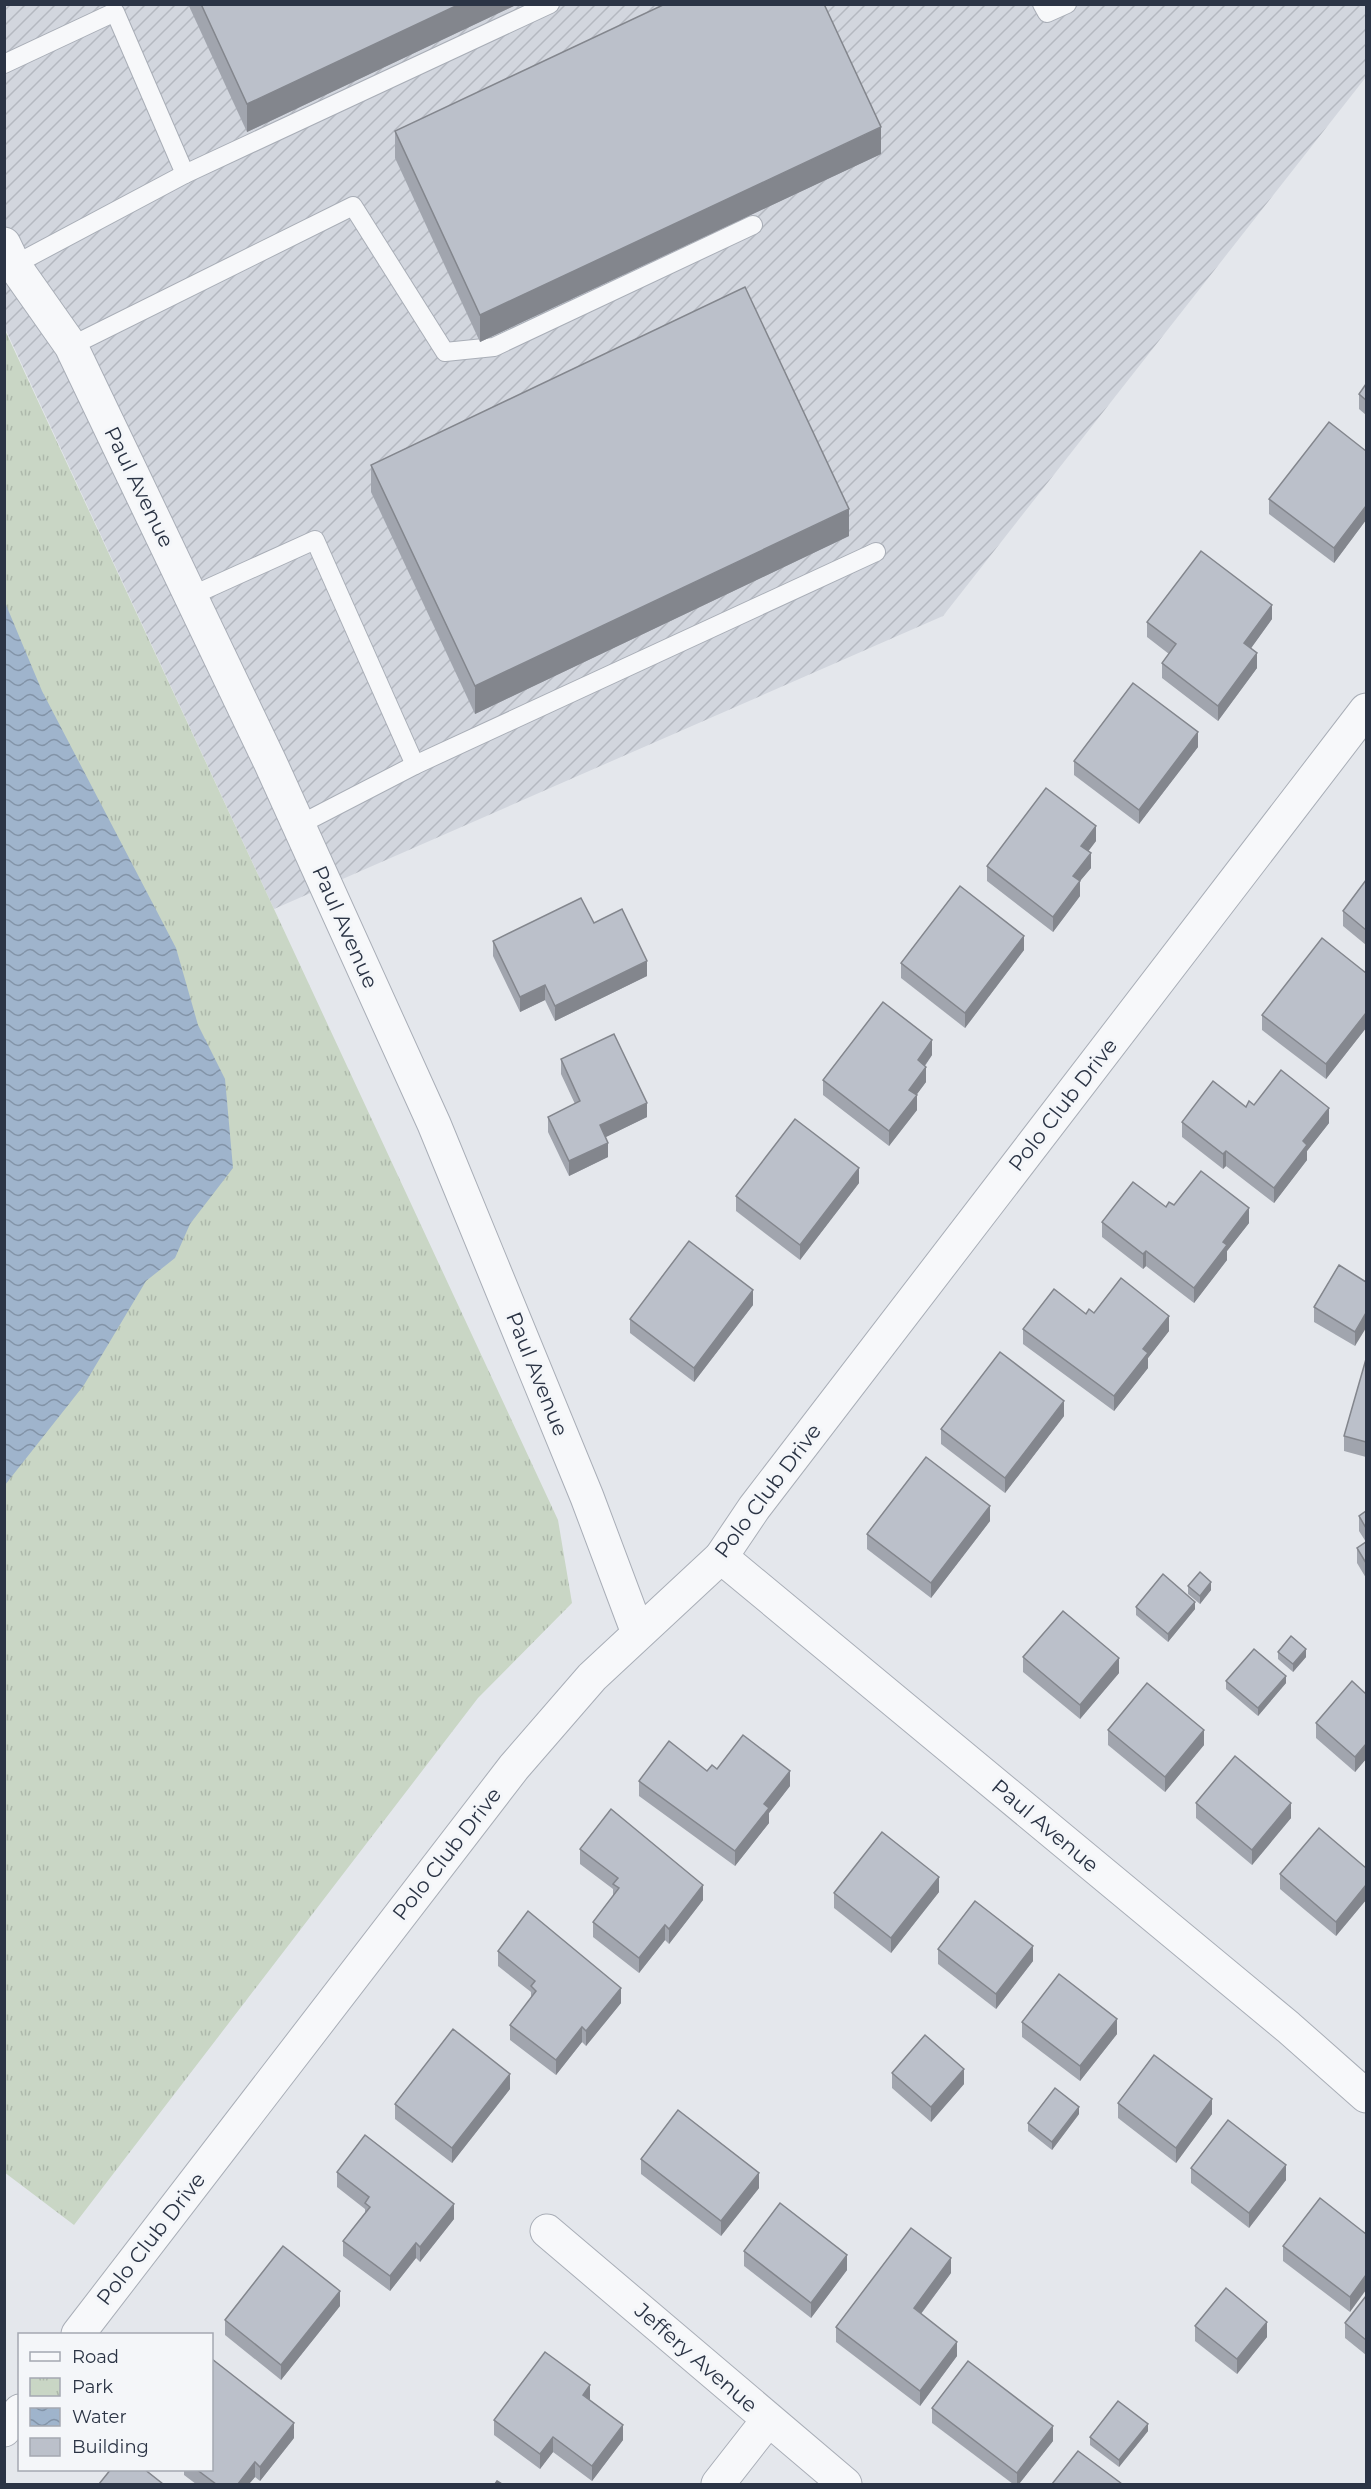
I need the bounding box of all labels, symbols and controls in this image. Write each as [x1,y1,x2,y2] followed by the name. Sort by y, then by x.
[99,422,180,551] street label: Paul Avenue
[307,862,384,992] street label: Paul Avenue
[1003,1033,1122,1176] street label: Polo Club Drive
[501,1308,574,1440] street label: Paul Avenue
[709,1419,826,1563] street label: Polo Club Drive
[987,1774,1104,1878] street label: Paul Avenue
[387,1782,506,1925] street label: Polo Club Drive
[91,2167,210,2310] street label: Polo Club Drive
[629,2297,763,2418] street label: Jeffery Avenue
[18,2333,213,2471] legend
[72,2346,119,2368] text: Road
[72,2376,113,2398] text: Park
[72,2406,127,2428] text: Water
[72,2436,149,2458] text: Building

